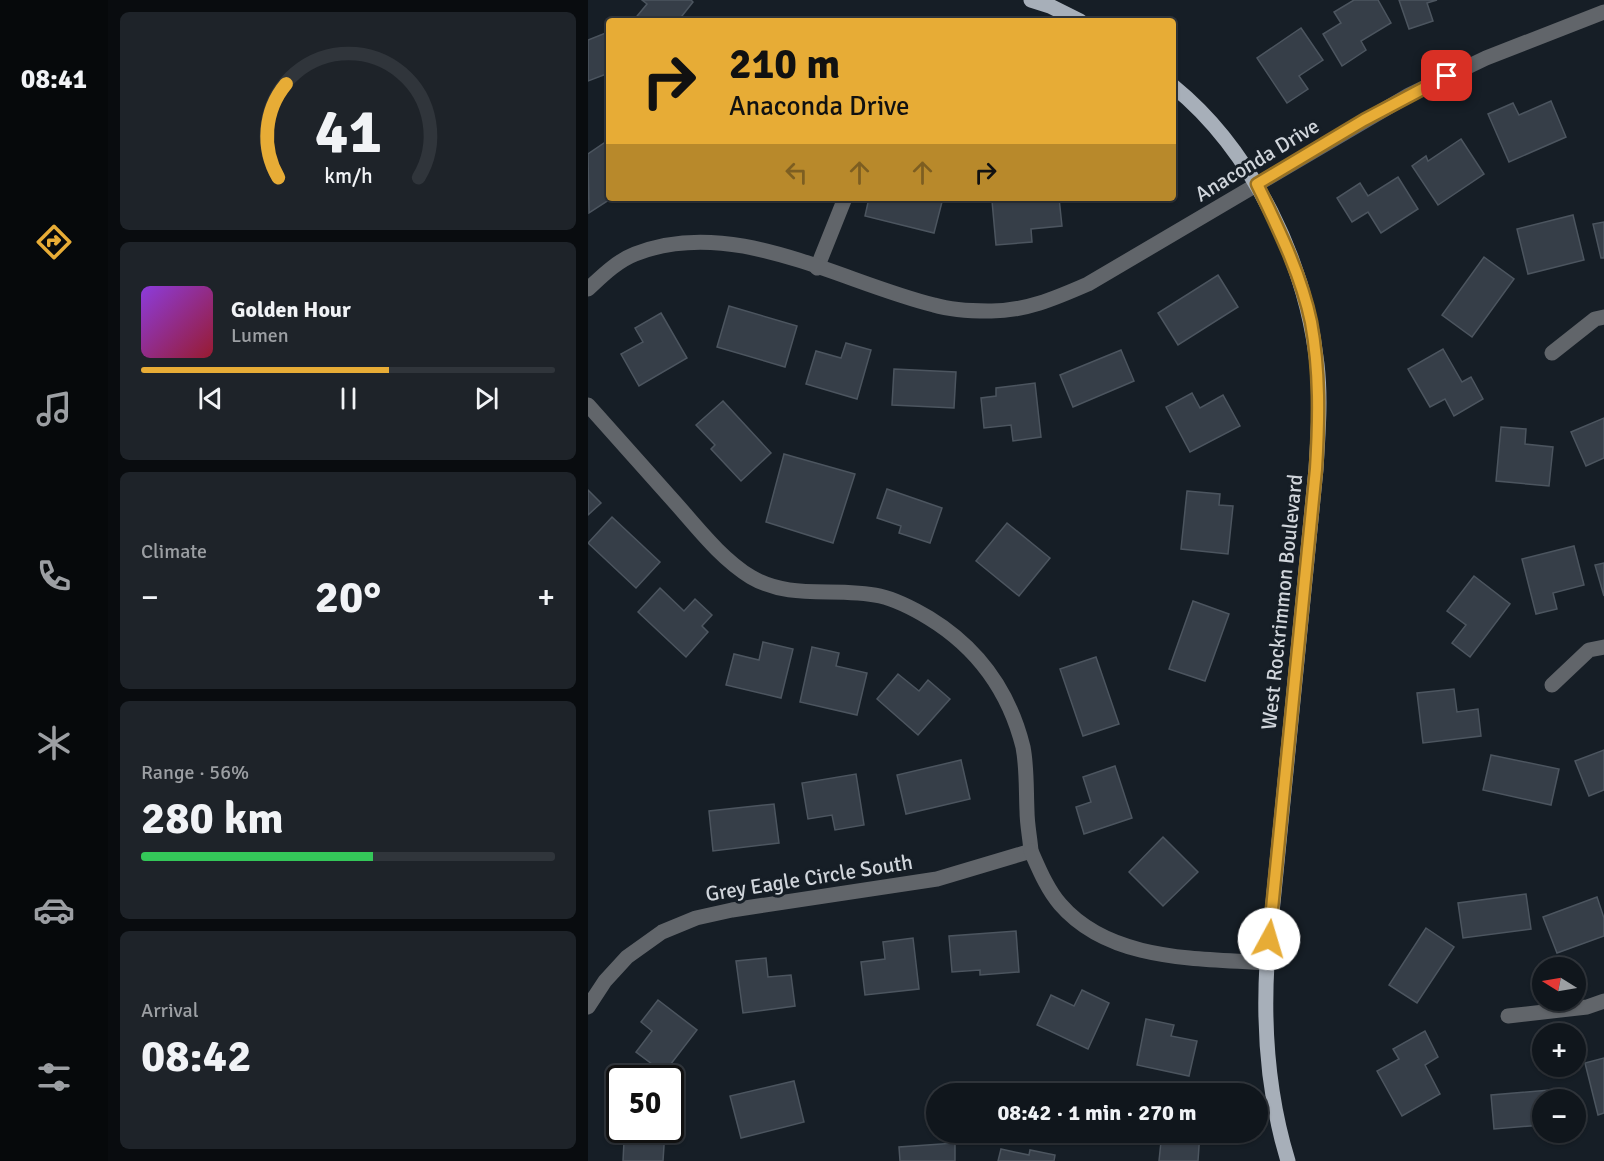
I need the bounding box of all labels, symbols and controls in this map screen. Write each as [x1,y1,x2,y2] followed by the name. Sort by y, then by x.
[729,39,840,90] text: 210 m
[630,42,708,120] icon: right
[1421,50,1472,101] pin
[1430,59,1463,92] icon: arrive
[21,63,87,96] text: 08:41
[729,90,910,123] text: Anaconda Drive
[314,93,382,170] text: 41
[1190,113,1324,207] street label: Anaconda Drive
[780,156,813,189] icon: left
[843,156,876,189] icon: ahead
[906,156,939,189] icon: ahead
[969,156,1002,189] icon: right
[324,163,372,189] text: km/h
[33,221,75,263] icon: directions
[231,296,351,323] text: Golden Hour
[231,323,289,348] text: Lumen
[194,382,227,415] icon: previous
[332,382,365,415] icon: pause
[470,382,503,415] icon: next
[33,388,75,430] icon: music
[1256,473,1308,731] street label: West Rockrimmon Boulevard
[141,539,207,564] text: Climate
[33,555,75,597] icon: phone
[315,570,381,625] text: 20°
[141,577,159,618] text: −
[537,577,555,618] text: +
[33,722,75,764] icon: climate
[141,760,249,785] text: Range · 56%
[141,791,284,846] text: 280 km
[703,849,915,907] street label: Grey Eagle Circle South
[33,889,75,931] icon: car
[1237,907,1301,971] position arrow
[1532,957,1586,1011] north arrow
[1532,957,1586,1143] map controls
[141,998,199,1023] text: Arrival
[1532,1023,1586,1077] button: +
[141,1029,251,1084] text: 08:42
[33,1056,75,1098] icon: filters
[606,1065,684,1143] speed limit sign: 50
[1532,1089,1586,1143] button: −
[997,1099,1197,1126] text: 08:42 · 1 min · 270 m

